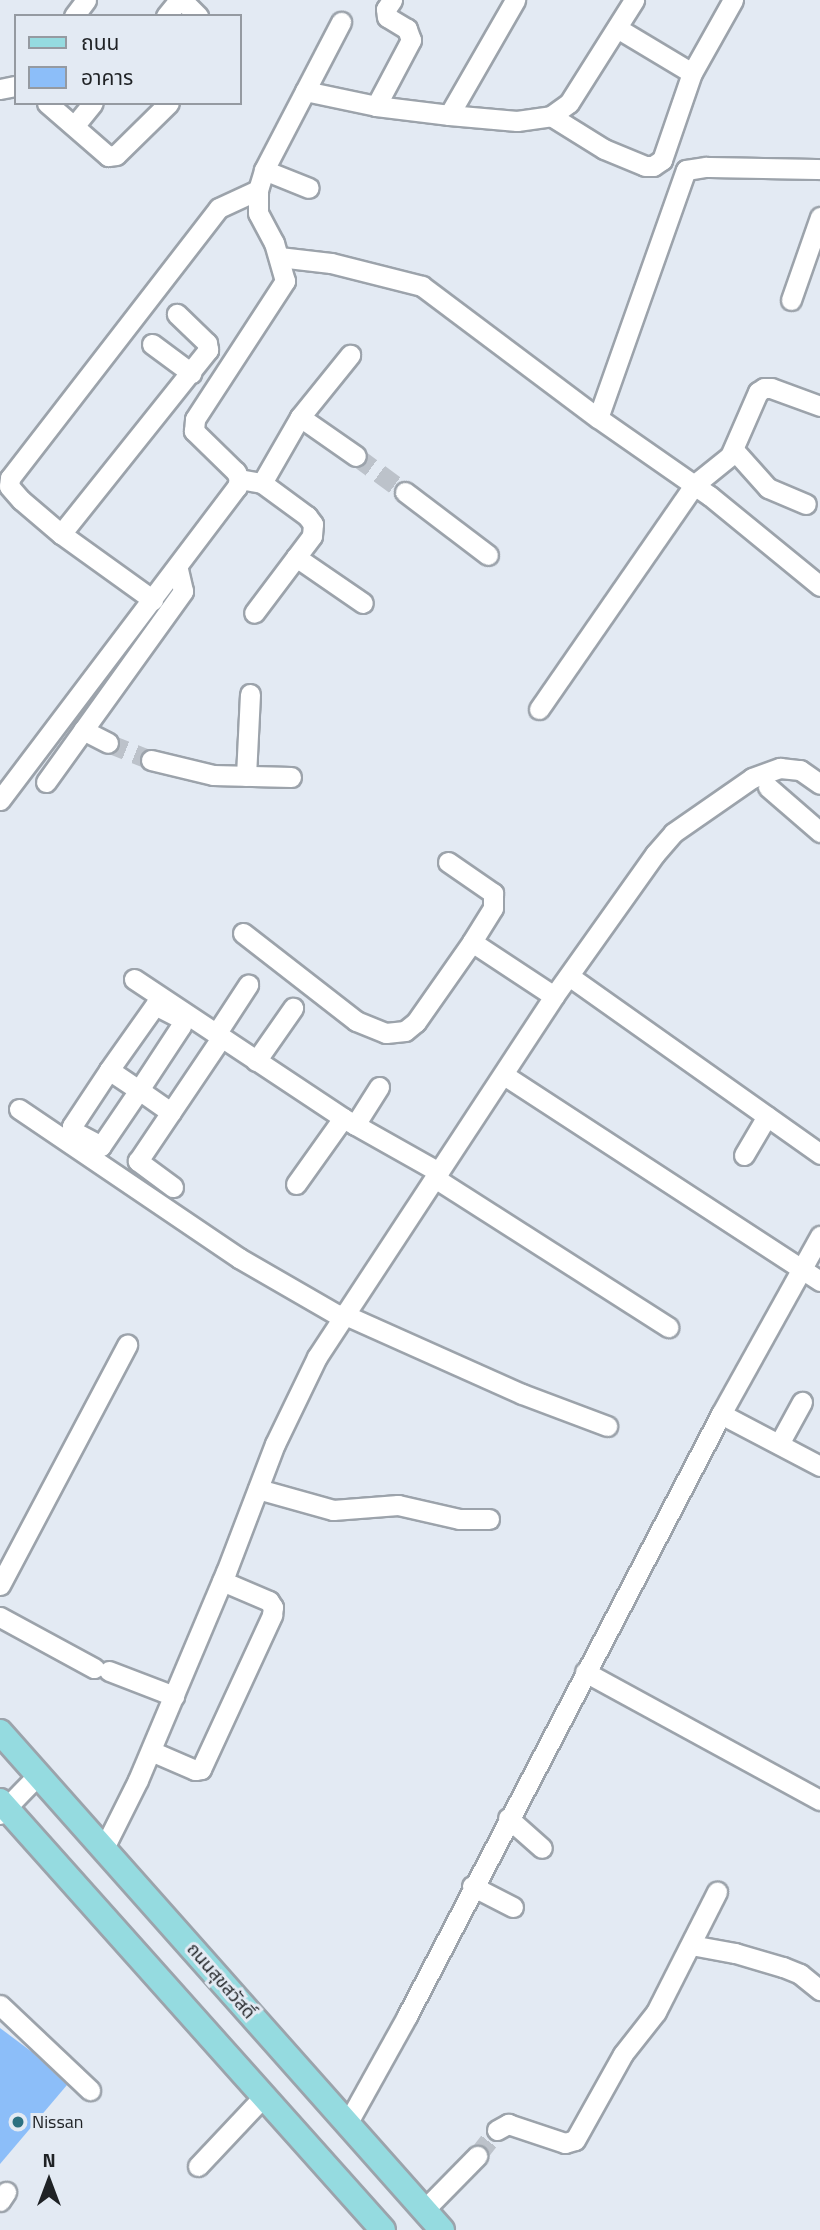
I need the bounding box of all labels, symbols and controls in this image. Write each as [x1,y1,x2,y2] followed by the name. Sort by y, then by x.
[14,14,242,105] legend
[81,26,119,58] text: ถนน
[81,61,133,93] text: อาคาร
[182,1939,260,2023] street label: ถนนสุขสวัสดิ์
[32,2111,84,2133] place label: Nissan
[10,2114,26,2130] marker: Nissan
[42,2145,56,2174] text: N
[14,2146,84,2216] north arrow

